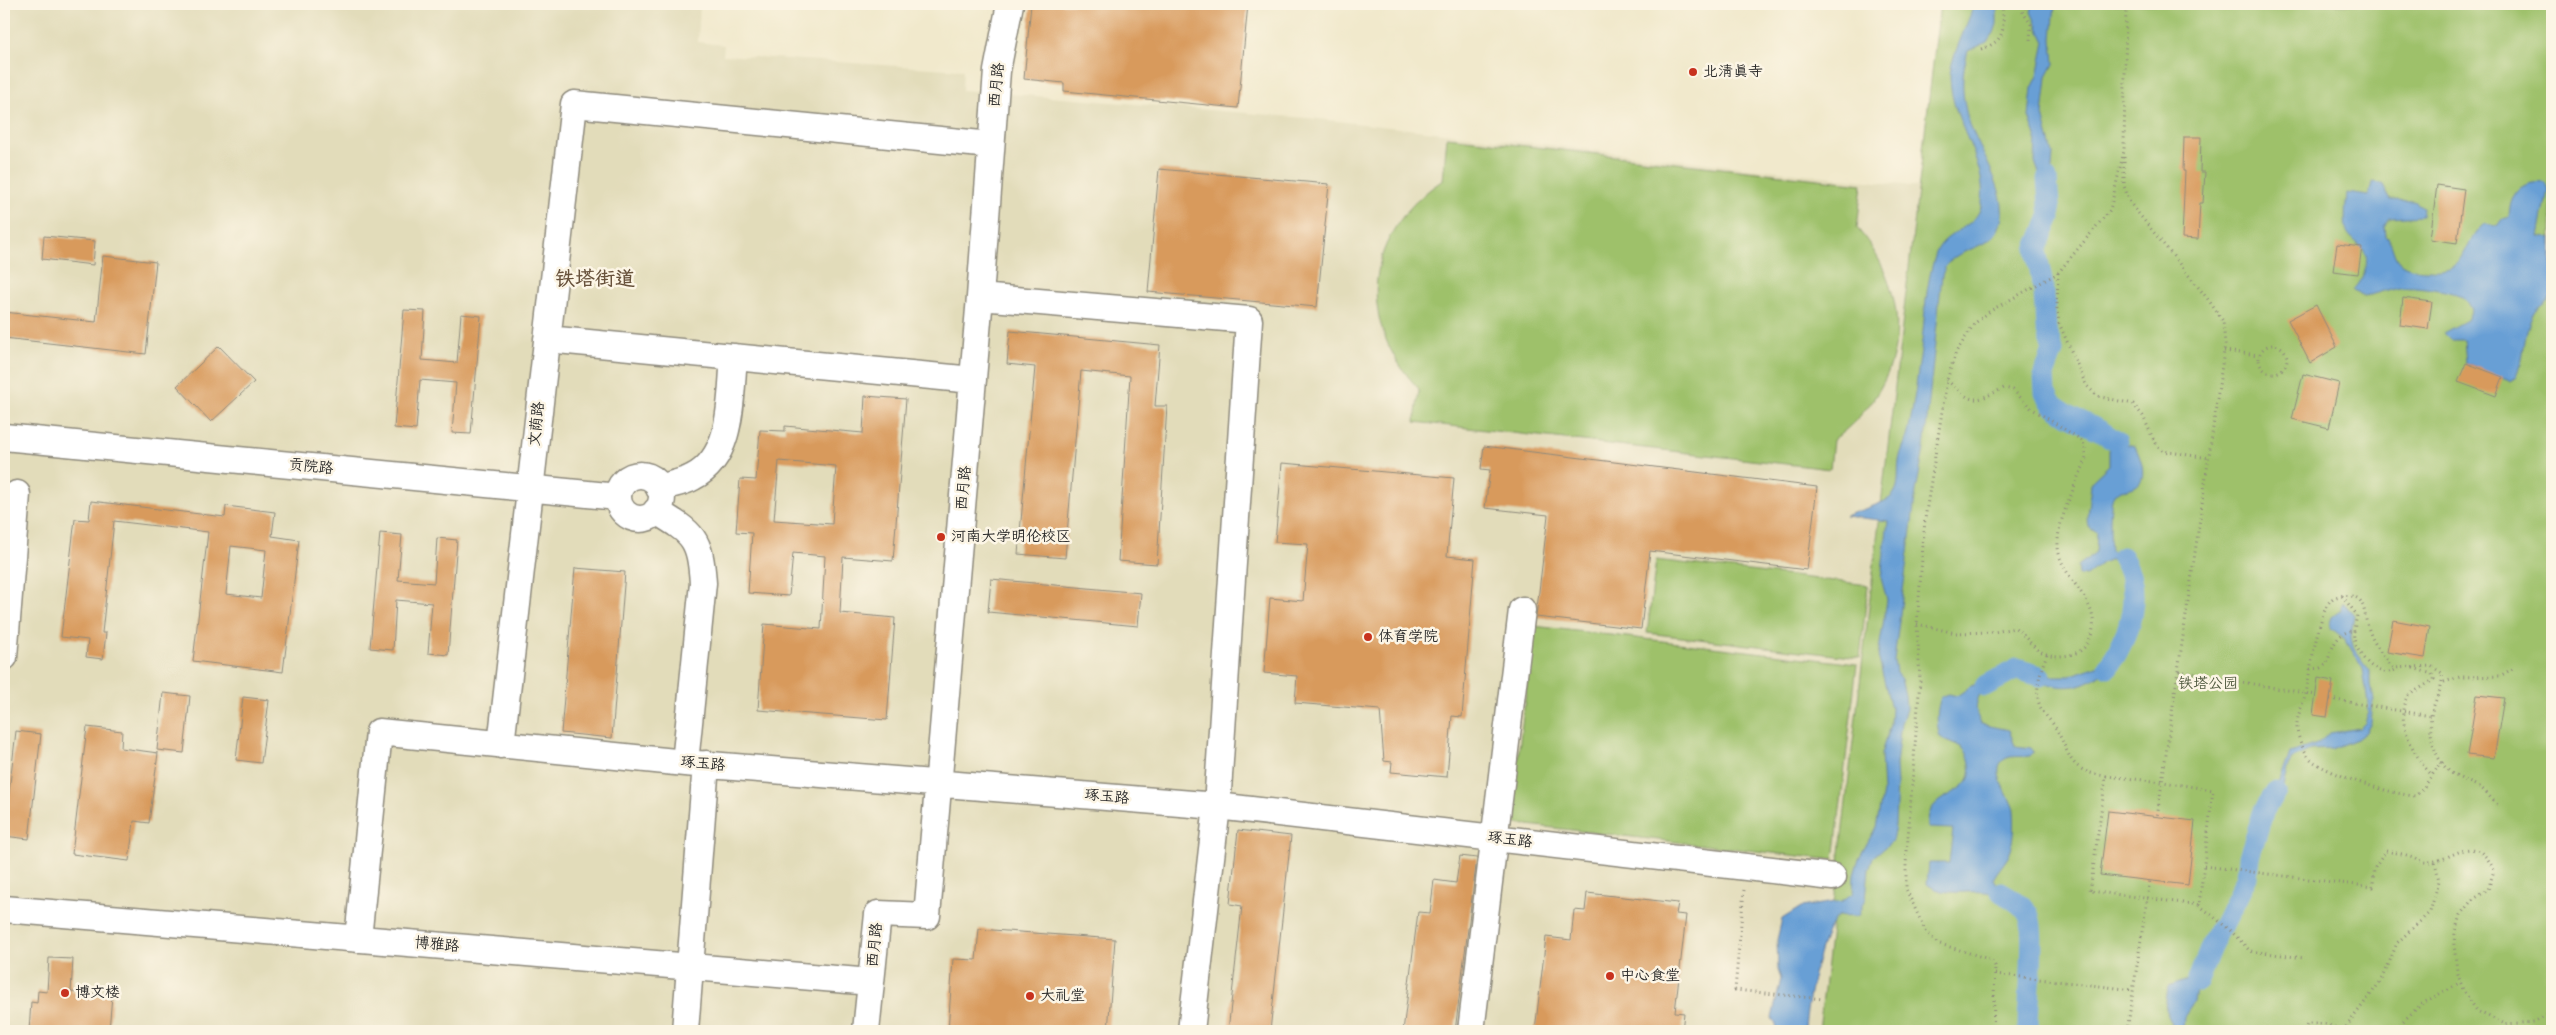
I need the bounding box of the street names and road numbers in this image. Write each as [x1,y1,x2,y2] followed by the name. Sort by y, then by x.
[985,62,1009,108] street label: 西月路
[525,401,549,447] street label: 文荫路
[288,455,334,479] street label: 贡院路
[952,465,976,511] street label: 西月路
[680,752,726,776] street label: 琢玉路
[1084,785,1130,809] street label: 琢玉路
[1486,827,1534,853] street label: 琢玉路
[863,922,887,968] street label: 西月路
[414,933,460,957] street label: 博雅路

